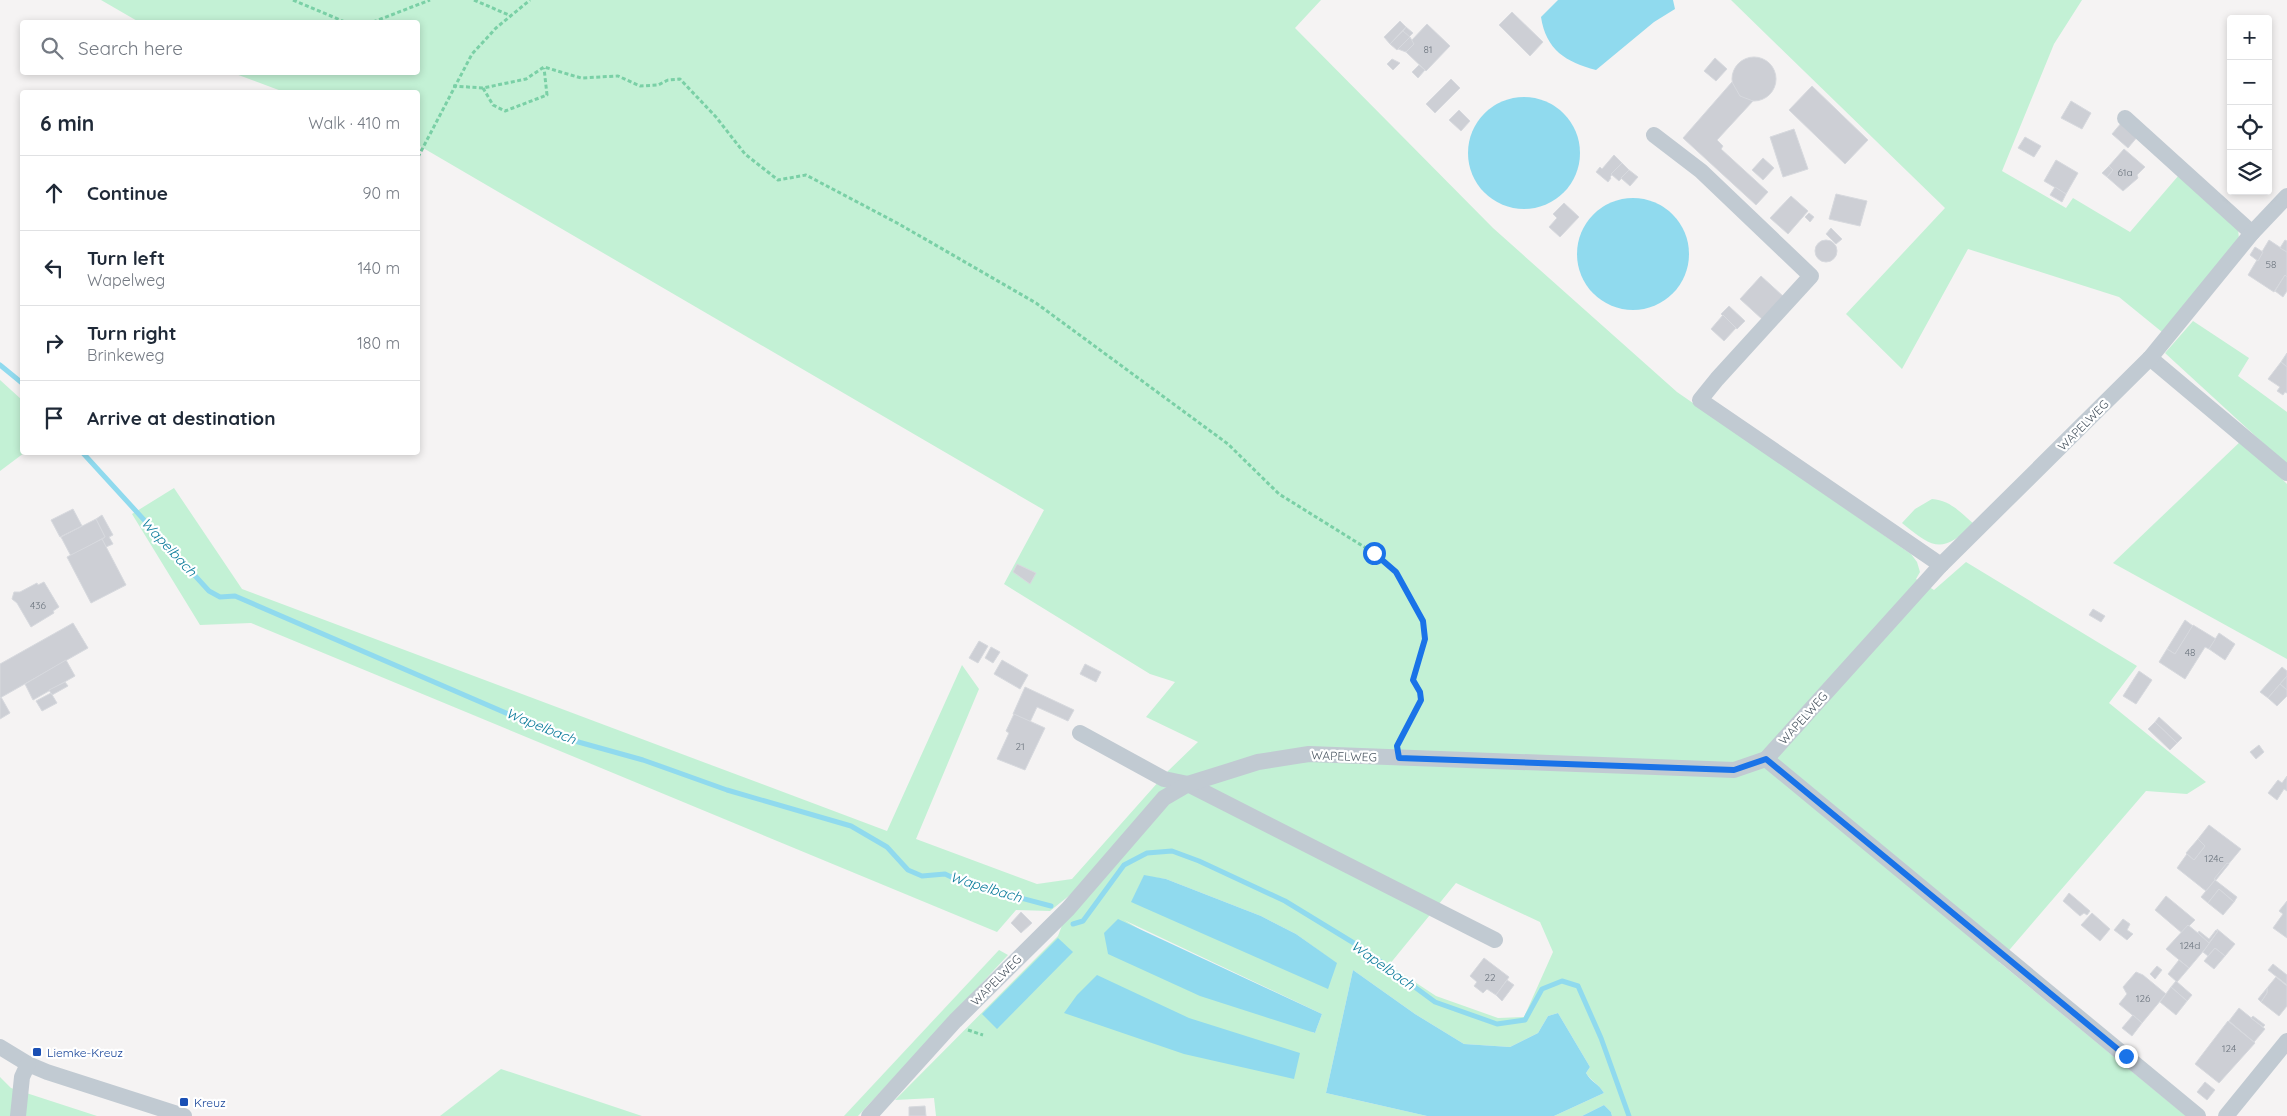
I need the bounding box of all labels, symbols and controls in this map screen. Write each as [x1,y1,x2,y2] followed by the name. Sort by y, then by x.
[2227,15,2272,195] map controls
[2227,15,2272,60] button: +
[20,20,420,75] search box
[38,34,66,62] icon: search
[78,36,183,60] text: Search here
[1423,43,1433,56] house number: 81
[2227,60,2272,105] button: −
[2227,105,2272,150] button: locate
[40,110,94,136] text: 6 min
[308,113,400,133] text: Walk · 410 m
[2227,150,2272,195] button: layers
[2117,166,2133,179] house number: 61a
[40,179,68,207] icon: ahead
[87,181,168,205] text: Continue
[363,183,400,203] text: 90 m
[87,246,165,270] text: Turn left
[40,254,68,282] icon: left
[357,258,400,278] text: 140 m
[2266,258,2276,271] house number: 58
[87,270,165,290] text: Wapelweg
[87,321,176,345] text: Turn right
[40,329,68,357] icon: right
[357,333,400,353] text: 180 m
[87,345,164,365] text: Brinkeweg
[2054,396,2112,454] street label: WAPELWEG
[40,404,68,432] icon: arrive
[87,406,276,430] text: Arrive at destination
[137,514,201,581] water label: Wapelbach
[1363,542,1386,565] route start
[30,599,47,612] house number: 436
[2185,646,2195,659] house number: 48
[1775,689,1831,747] street label: WAPELWEG
[503,704,579,749] water label: Wapelbach
[1015,740,1025,753] house number: 21
[1311,747,1377,765] street label: WAPELWEG
[2204,852,2224,865] house number: 124c
[948,868,1025,907] water label: Wapelbach
[1348,936,1419,994] water label: Wapelbach
[2180,939,2200,952] house number: 124d
[967,951,1025,1009] street label: WAPELWEG
[1484,971,1496,984] house number: 22
[2136,992,2151,1005] house number: 126
[2222,1042,2236,1055] house number: 124
[47,1045,123,1060] place label: Liemke-Kreuz
[2115,1045,2138,1068] route end
[31,1046,43,1058] marker: Liemke-Kreuz
[194,1095,226,1110] place label: Kreuz
[178,1096,190,1108] marker: Kreuz

